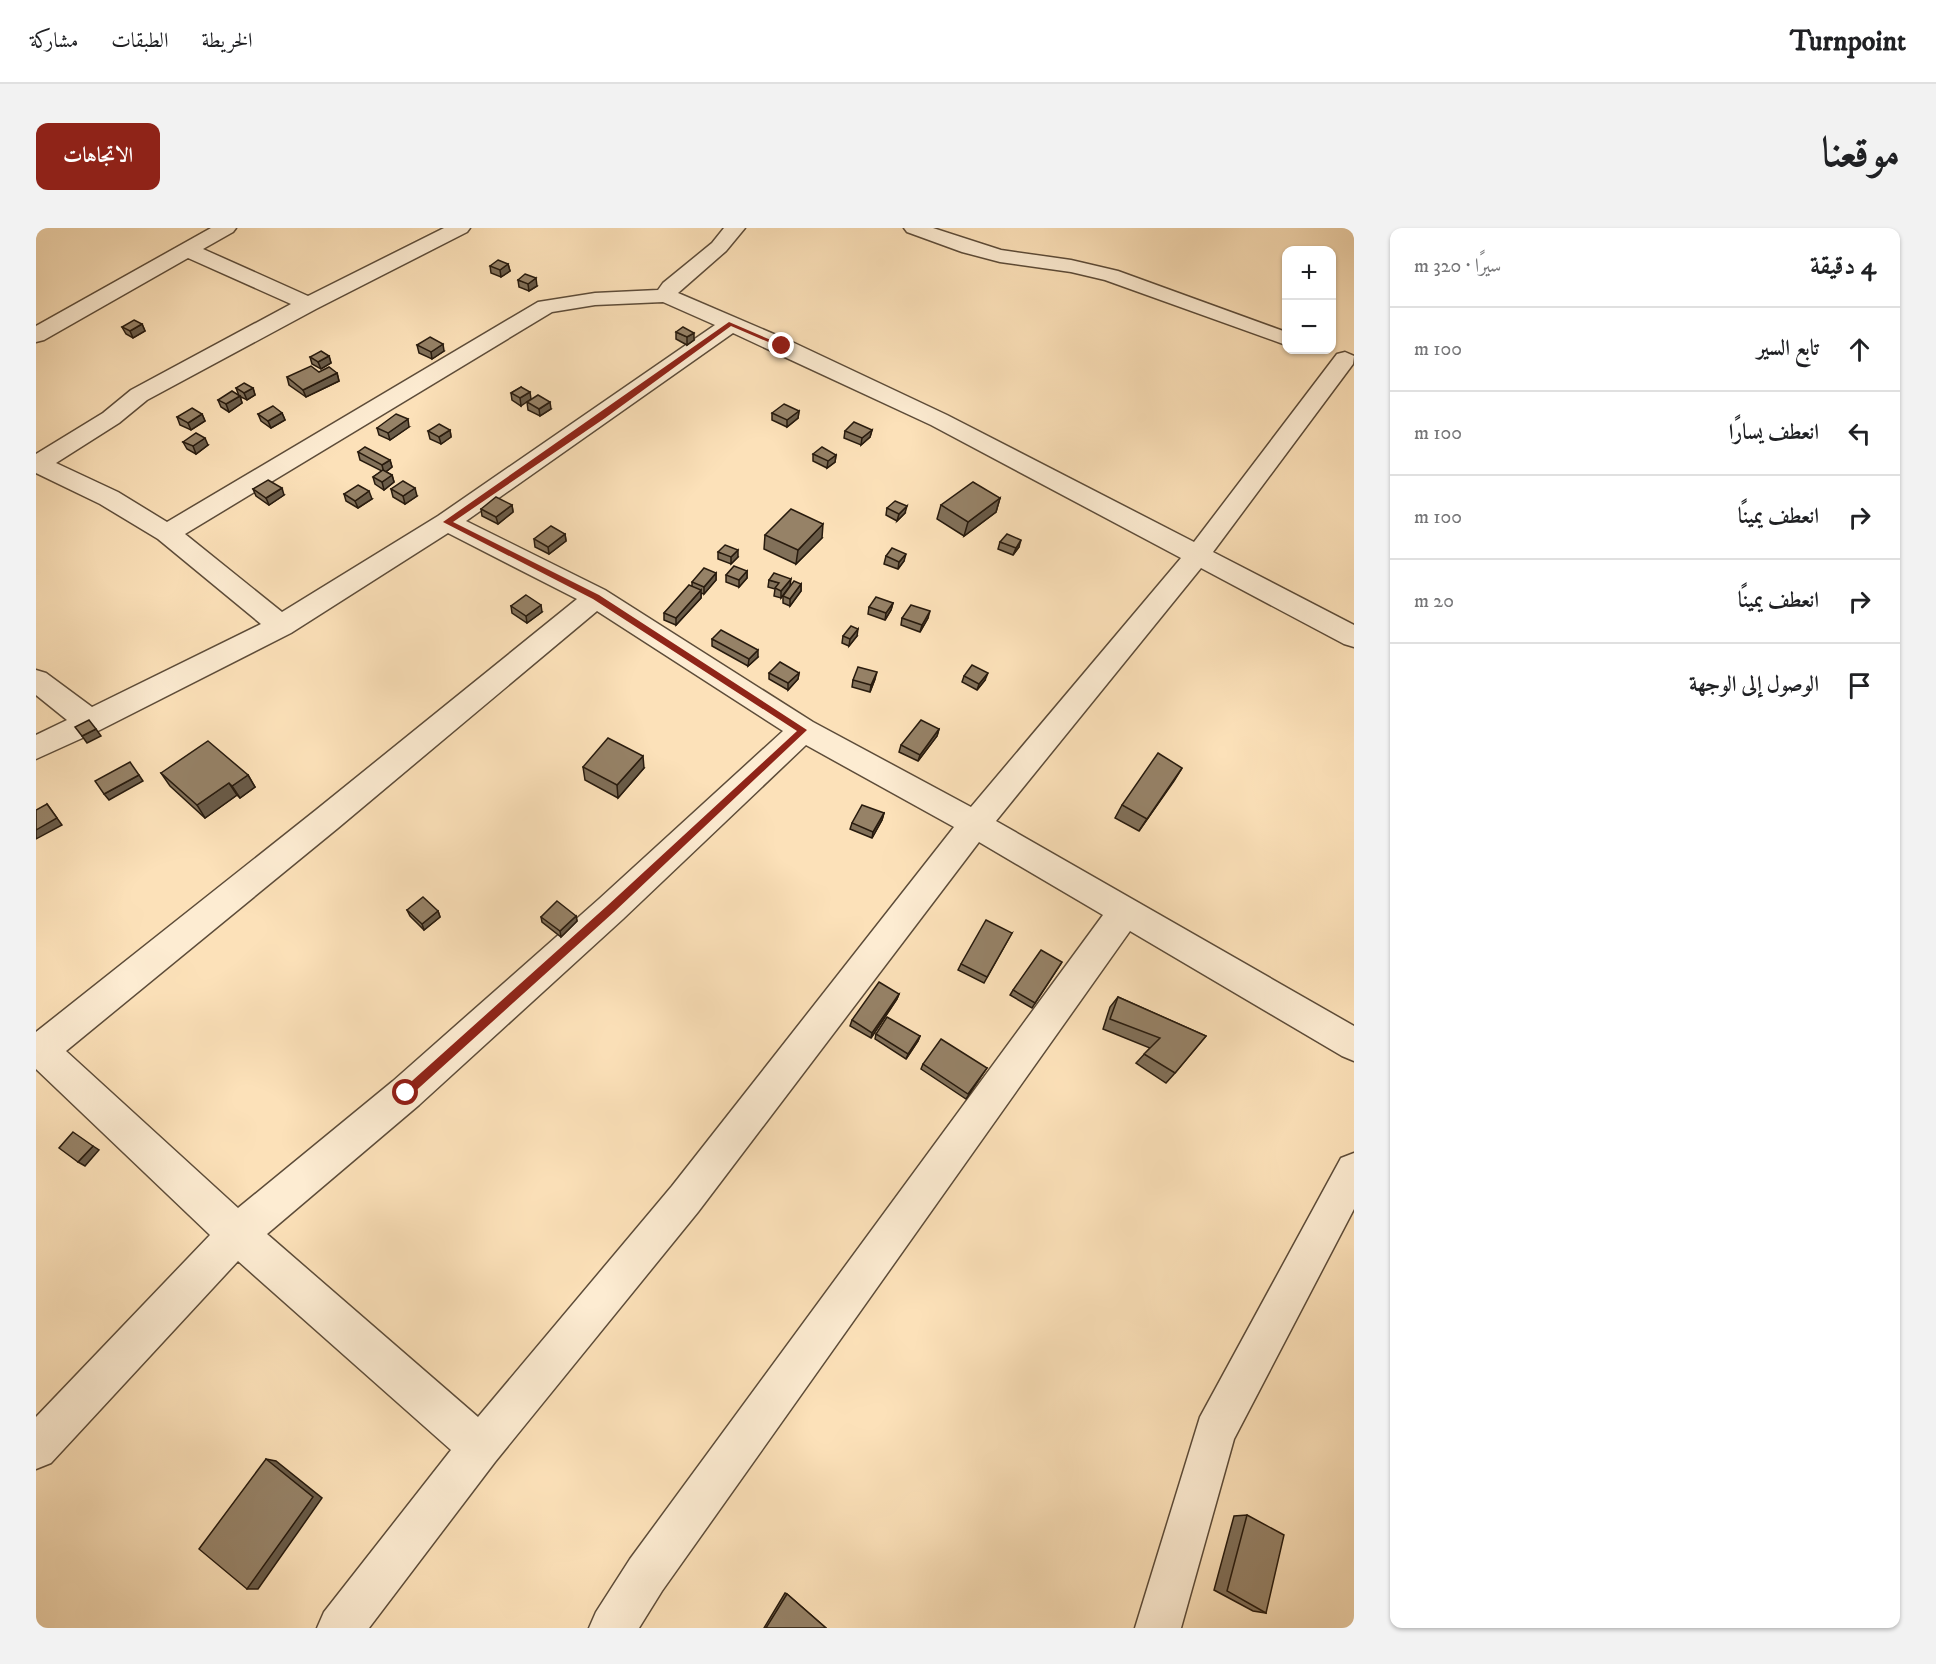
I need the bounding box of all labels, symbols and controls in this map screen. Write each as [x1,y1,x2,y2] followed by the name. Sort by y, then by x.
[1790,24,1906,59] text: Turnpoint
[30,28,78,54] text: مشاركة
[111,28,168,54] text: الطبقات
[201,28,253,54] text: الخريطة
[36,123,160,190] button: الاتجاهات
[1822,128,1900,180] text: موقعنا
[1282,246,1336,354] map controls
[1282,246,1336,300] button: +
[1810,250,1876,283] text: 4 دقيقة
[1414,254,1501,279] text: سيرًا · 320 m
[1282,300,1336,354] button: −
[768,332,794,358] route end
[1843,333,1876,366] icon: ahead
[1757,335,1819,362] text: تابع السير
[1414,337,1462,362] text: 100 m
[1843,417,1876,450] icon: left
[1729,419,1819,446] text: انعطف يسارًا
[1414,421,1462,446] text: 100 m
[1843,501,1876,534] icon: right
[1738,503,1819,530] text: انعطف يمينًا
[1414,505,1462,530] text: 100 m
[1843,585,1876,618] icon: right
[1738,587,1819,614] text: انعطف يمينًا
[1414,589,1454,614] text: 20 m
[1843,669,1876,702] icon: arrive
[1689,671,1819,698] text: الوصول إلى الوجهة
[392,1079,418,1105] route start

